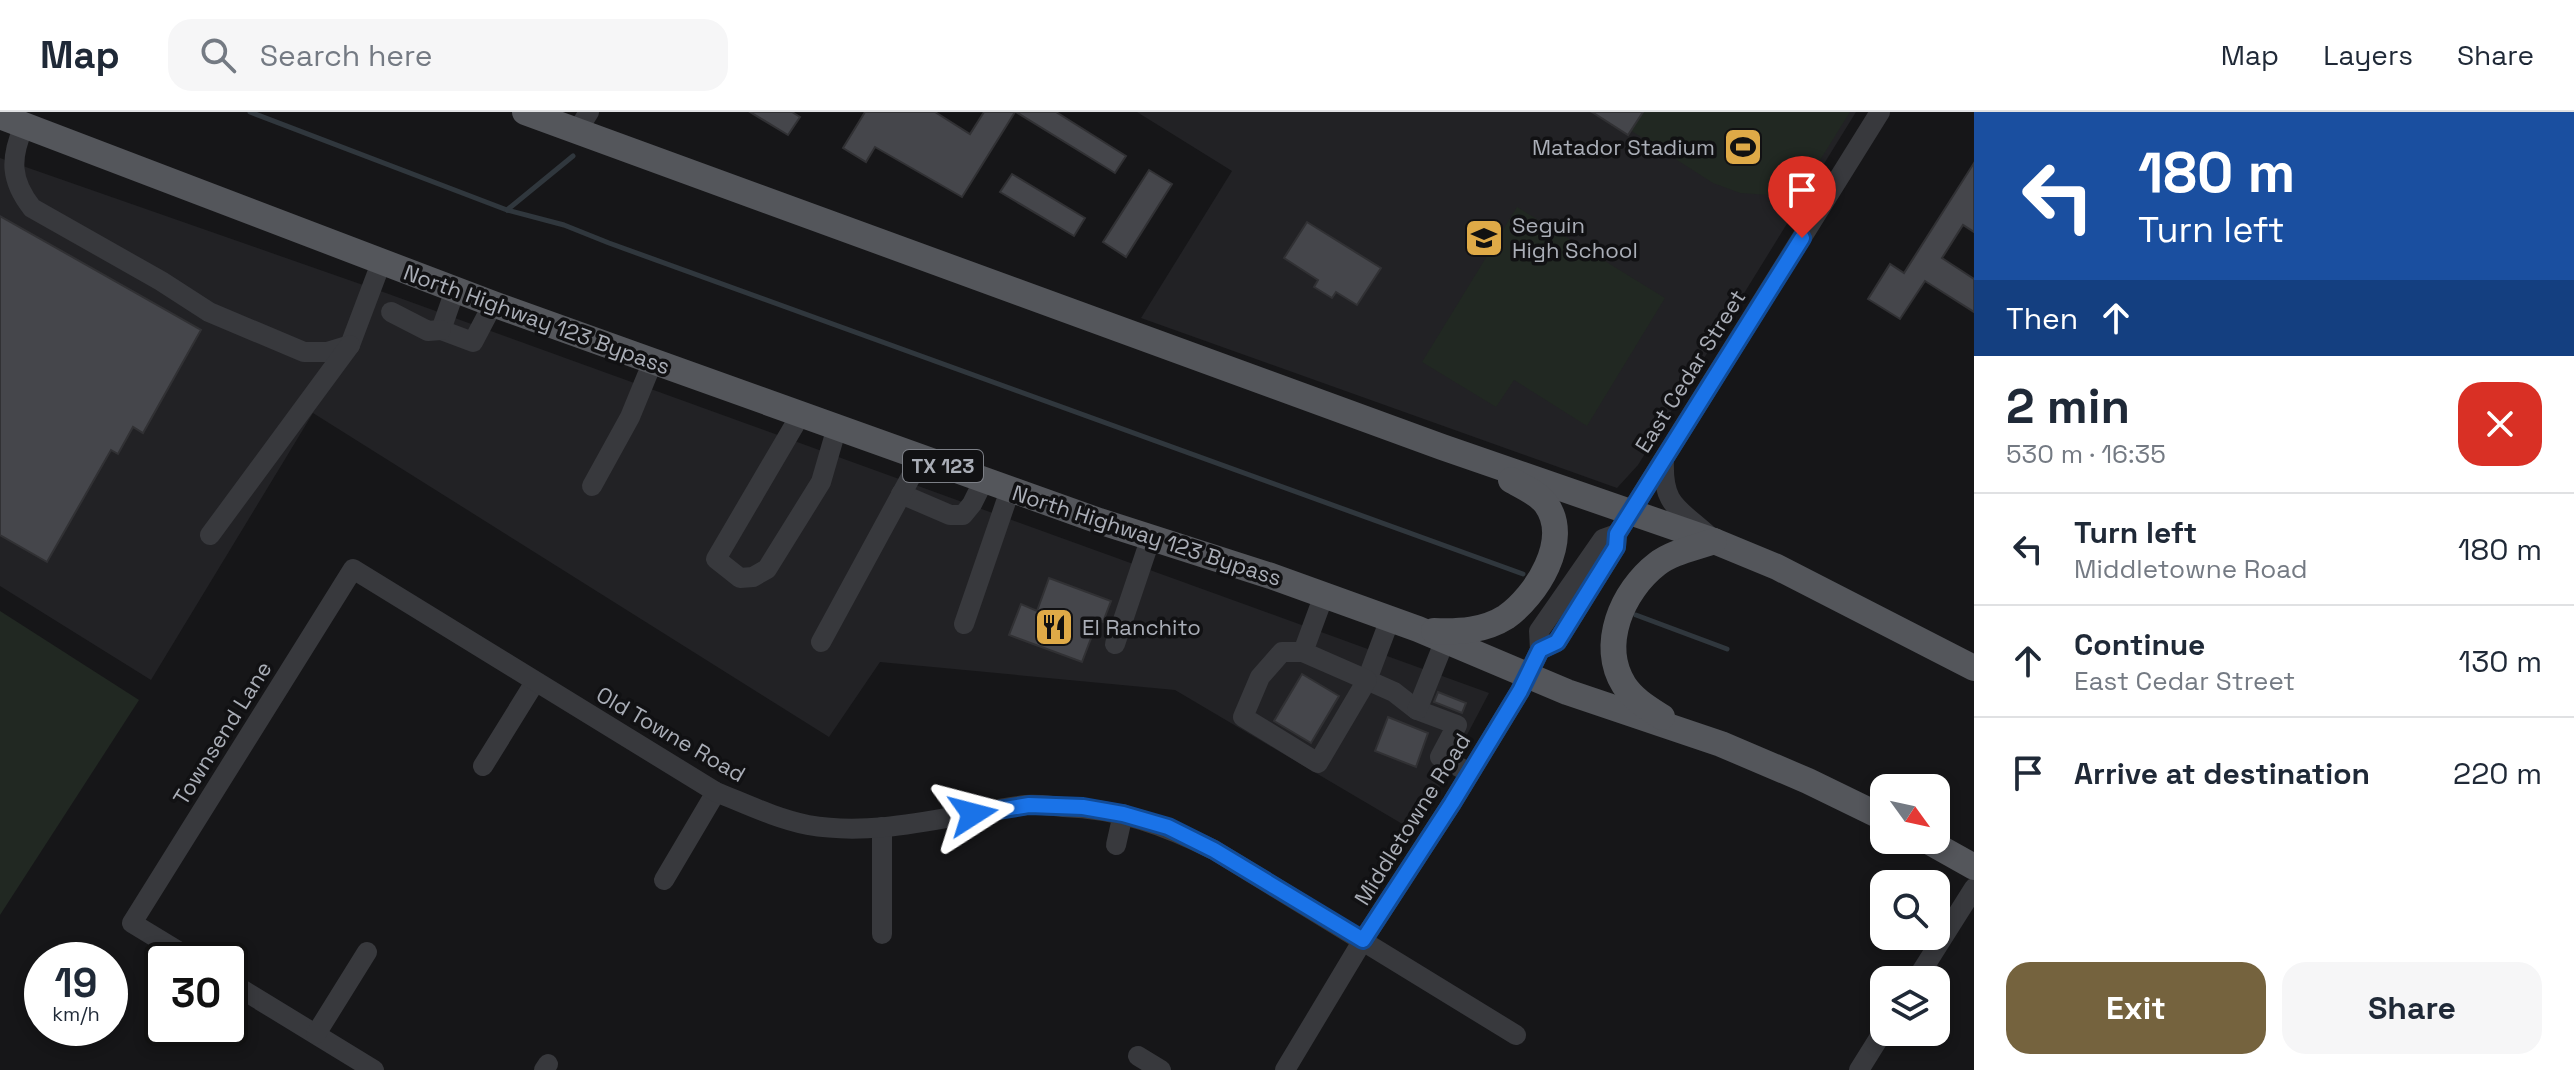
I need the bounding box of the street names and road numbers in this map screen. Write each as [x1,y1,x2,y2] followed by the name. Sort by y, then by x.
[400,258,674,380] street label: North Highway 123 Bypass
[1629,284,1751,458] street label: East Cedar Street
[903,450,983,482] road number: TX 123
[1009,478,1285,592] street label: North Highway 123 Bypass
[167,656,277,810] street label: Townsend Lane
[592,680,750,788] street label: Old Towne Road
[1348,728,1476,910] street label: Middletowne Road

